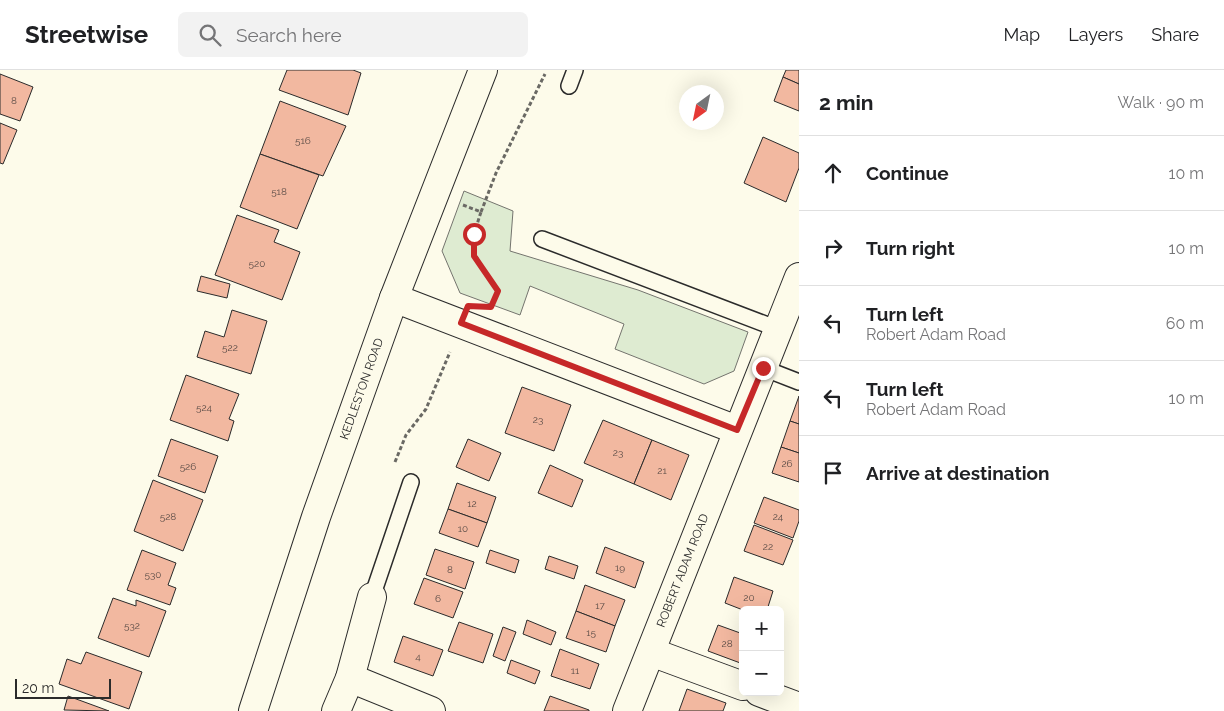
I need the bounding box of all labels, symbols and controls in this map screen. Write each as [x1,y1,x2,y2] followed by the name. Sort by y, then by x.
[178,12,528,57] search box
[25,20,148,49] text: Streetwise
[196,21,224,49] icon: search
[236,24,342,46] text: Search here
[1004,24,1040,45] text: Map
[1068,24,1123,45] text: Layers
[1151,24,1199,45] text: Share
[679,85,724,130] north arrow
[819,90,873,115] text: 2 min
[1117,93,1204,112] text: Walk · 90 m
[11,95,17,106] house number: 8
[295,135,311,146] house number: 516
[819,159,847,187] icon: ahead
[866,162,949,184] text: Continue
[1169,164,1204,183] text: 10 m
[271,186,287,197] house number: 518
[463,223,486,246] route start
[819,234,847,262] icon: right
[866,237,955,259] text: Turn right
[1169,239,1204,258] text: 10 m
[249,258,265,269] house number: 520
[866,303,943,325] text: Turn left
[819,309,847,337] icon: left
[1166,314,1204,333] text: 60 m
[866,325,1006,344] text: Robert Adam Road
[337,336,386,442] street label: KEDLESTON ROAD
[222,342,238,353] house number: 522
[752,357,775,380] route end
[866,378,943,400] text: Turn left
[819,384,847,412] icon: left
[1169,389,1204,408] text: 10 m
[866,400,1006,419] text: Robert Adam Road
[196,402,213,413] house number: 524
[533,414,543,425] house number: 23
[613,447,623,458] house number: 23
[781,458,793,469] house number: 26
[819,459,847,487] icon: arrive
[180,461,196,472] house number: 526
[866,462,1050,484] text: Arrive at destination
[657,465,667,476] house number: 21
[467,498,477,509] house number: 12
[160,511,176,522] house number: 528
[654,511,712,629] street label: ROBERT ADAM ROAD
[773,511,784,522] house number: 24
[458,523,468,534] house number: 10
[763,541,773,552] house number: 22
[615,562,625,573] house number: 19
[447,564,453,575] house number: 8
[145,569,161,580] house number: 530
[743,592,755,603] house number: 20
[435,593,441,604] house number: 6
[595,600,605,611] house number: 17
[739,606,784,696] map controls
[739,606,784,651] button: +
[124,620,140,631] house number: 532
[586,627,596,638] house number: 15
[721,638,733,649] house number: 28
[415,651,421,662] house number: 4
[739,651,784,696] button: −
[571,665,580,676] house number: 11
[15,676,111,699] scale bar
[22,680,54,696] text: 20 m

